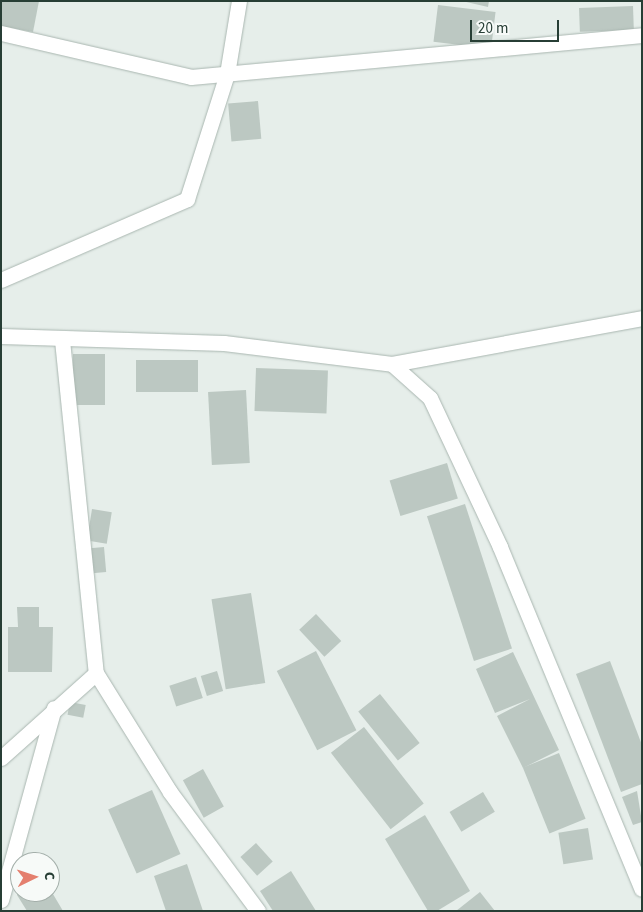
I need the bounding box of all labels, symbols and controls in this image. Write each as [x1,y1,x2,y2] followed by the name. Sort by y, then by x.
[473,10,562,42] scale bar
[478,18,508,39] text: 20 m
[10,852,60,902] north arrow
[39,871,59,881] text: С

